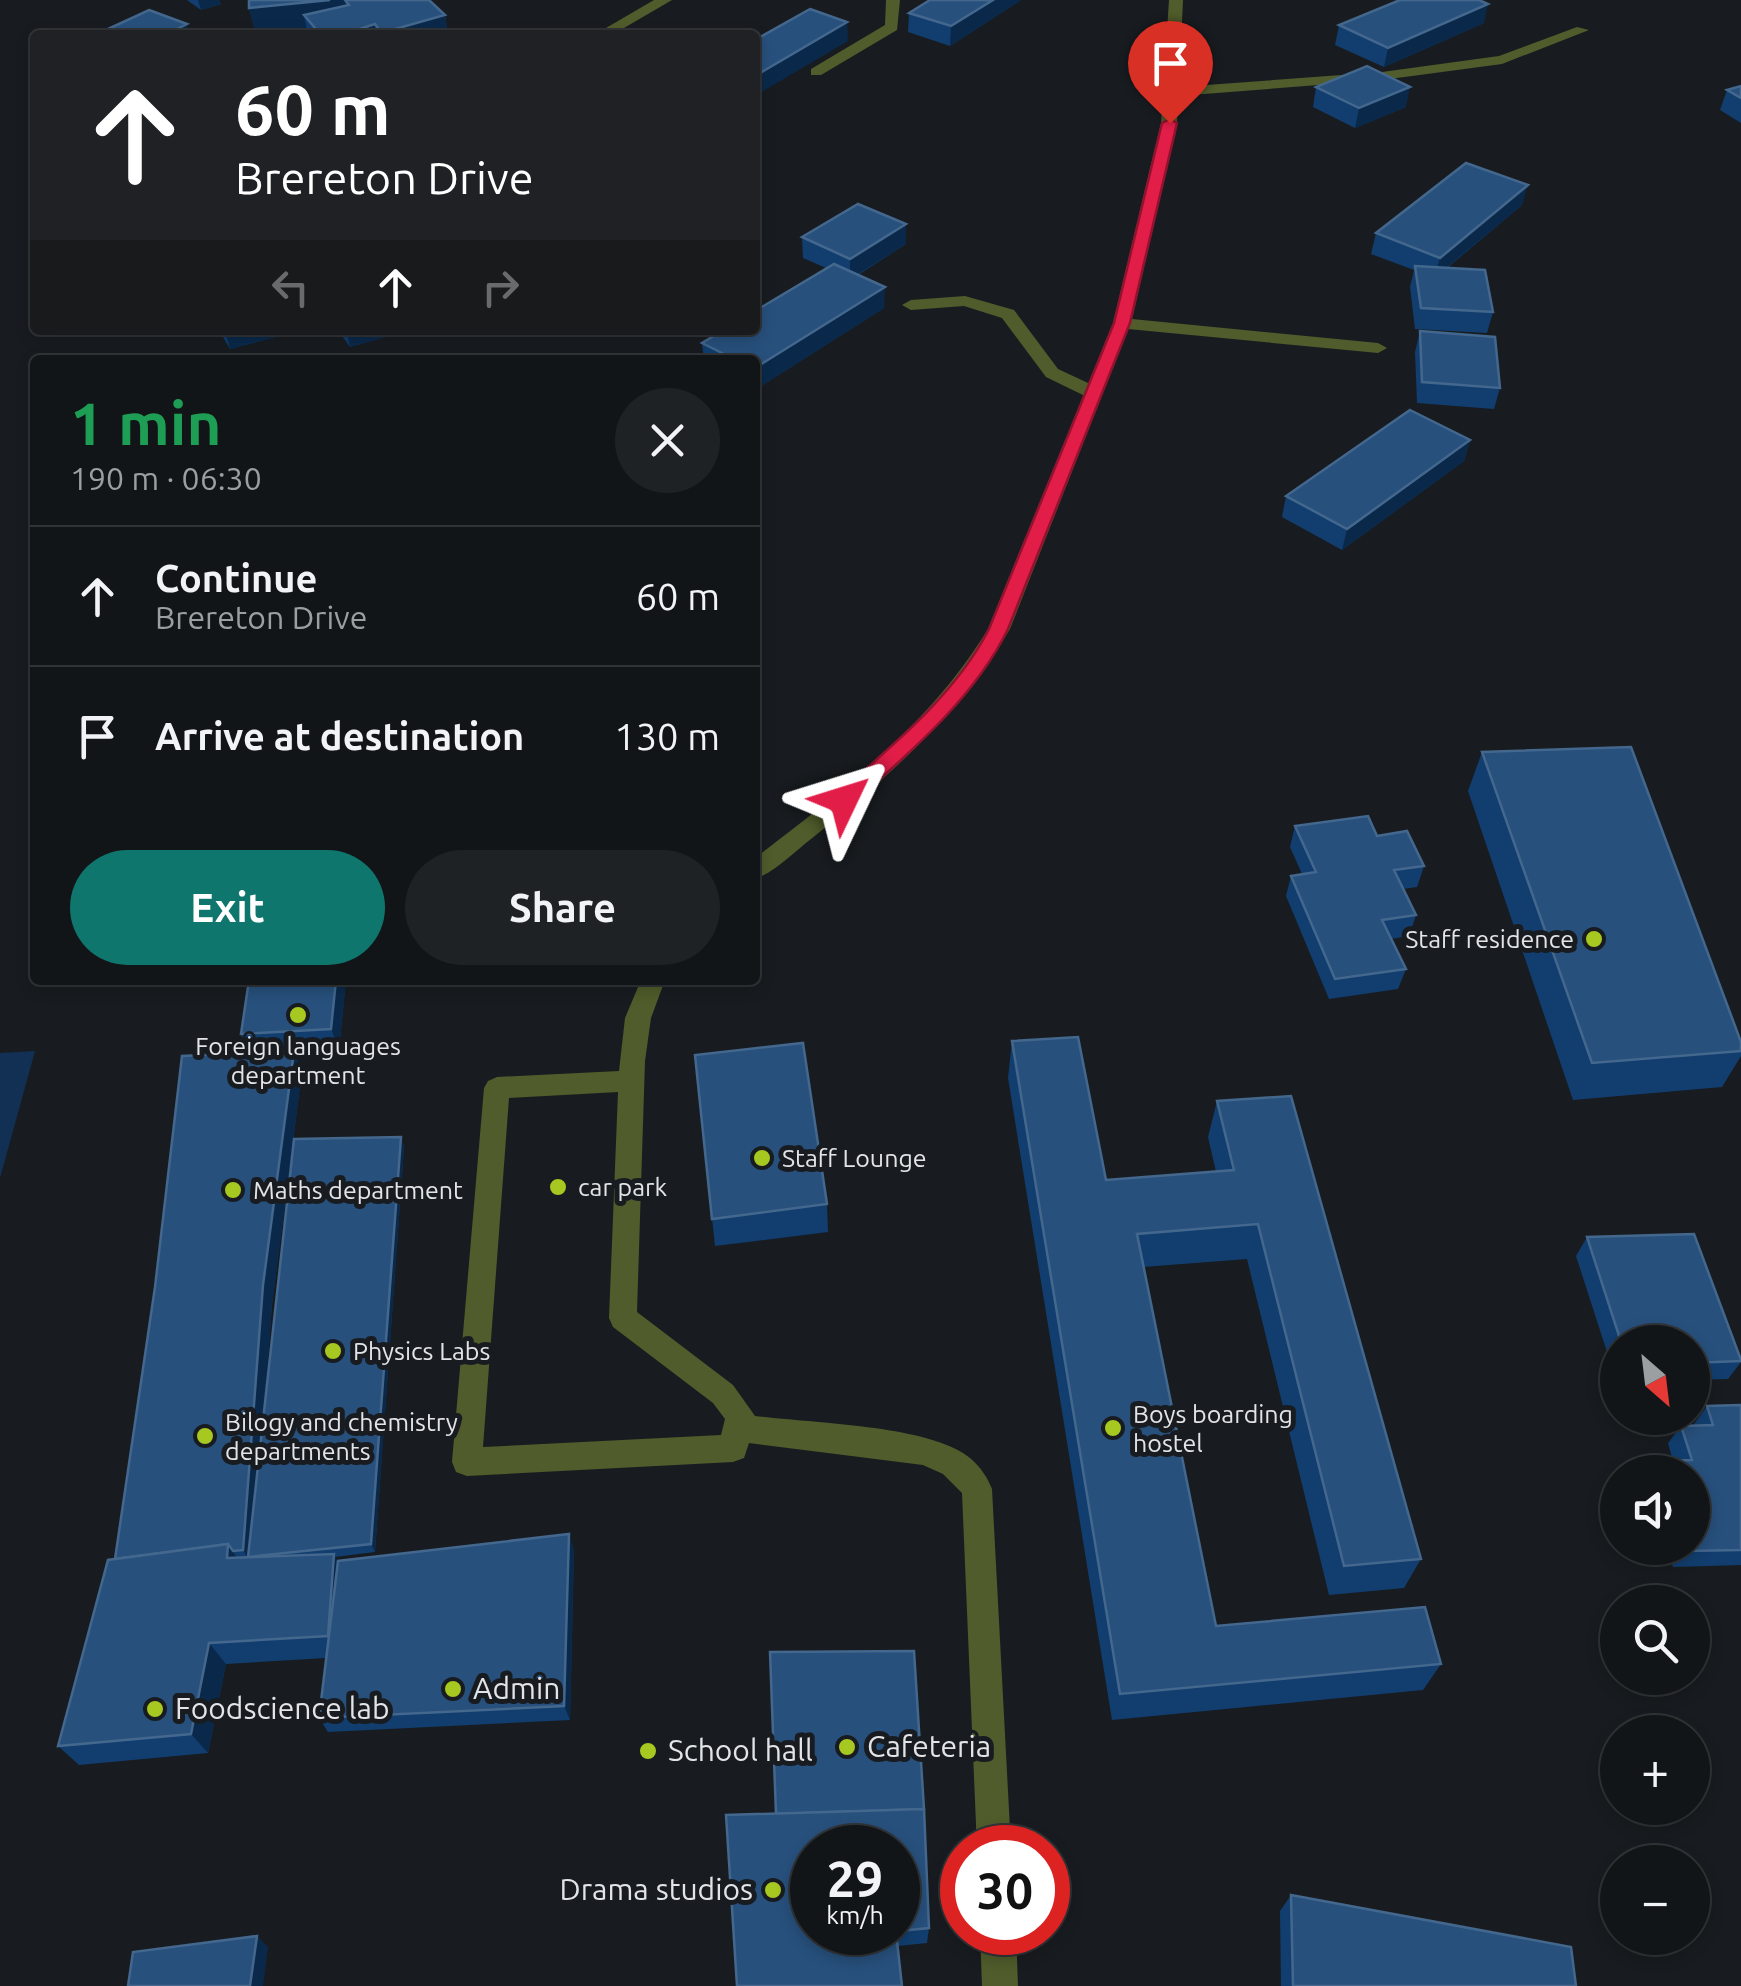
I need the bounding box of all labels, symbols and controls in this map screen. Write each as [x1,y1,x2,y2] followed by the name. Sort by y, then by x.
[1128,21,1213,124] pin
[1143,36,1198,91] icon: arrive
[70,70,200,200] icon: ahead
[235,70,391,148] text: 60 m
[235,152,534,203] text: Brereton Drive
[263,260,318,315] icon: left
[368,260,423,315] icon: ahead
[473,260,528,315] icon: right
[615,388,720,493] button: close
[70,389,222,456] text: 1 min
[70,460,262,496] text: 190 m · 06:30
[155,557,317,599] text: Continue
[70,569,125,624] icon: ahead
[636,575,720,617] text: 60 m
[155,599,367,635] text: Brereton Drive
[70,709,125,764] icon: arrive
[155,715,524,757] text: Arrive at destination
[614,715,720,757] text: 130 m
[792,748,896,852] position arrow
[70,850,385,965] button: Exit
[405,850,720,965] button: Share
[1405,925,1574,953] place label: Staff residence
[1583,928,1605,950] marker: Staff residence
[287,1004,309,1026] marker: Foreign languages department
[195,1032,401,1089] place label: Foreign languages department
[782,1144,927,1172] place label: Staff Lounge
[751,1147,773,1169] marker: Staff Lounge
[578,1173,668,1201] place label: car park
[253,1176,463,1204] place label: Maths department
[547,1176,569,1198] marker: car park
[222,1179,244,1201] marker: Maths department
[1600,1325,1710,1435] north arrow
[1600,1325,1710,1955] map controls
[353,1337,490,1365] place label: Physics Labs
[322,1340,344,1362] marker: Physics Labs
[1133,1400,1293,1457] place label: Boys boarding hostel
[225,1408,458,1465] place label: Bilogy and chemistry departments
[1102,1417,1124,1439] marker: Boys boarding hostel
[194,1425,216,1447] marker: Bilogy and chemistry departments
[1600,1455,1710,1565] button: sound
[1600,1585,1710,1695] button: search
[473,1671,560,1705] place label: Admin
[442,1678,464,1700] marker: Admin
[175,1691,390,1725] place label: Foodscience lab
[144,1698,166,1720] marker: Foodscience lab
[1600,1715,1710,1825] button: +
[867,1729,991,1763] place label: Cafeteria
[668,1733,813,1767] place label: School hall
[836,1736,858,1758] marker: Cafeteria
[637,1740,659,1762] marker: School hall
[940,1825,1070,1955] speed limit sign: 30
[1600,1845,1710,1955] button: −
[827,1850,883,1906] text: 29
[560,1872,753,1906] place label: Drama studios
[762,1879,784,1901] marker: Drama studios
[826,1901,884,1929] text: km/h

